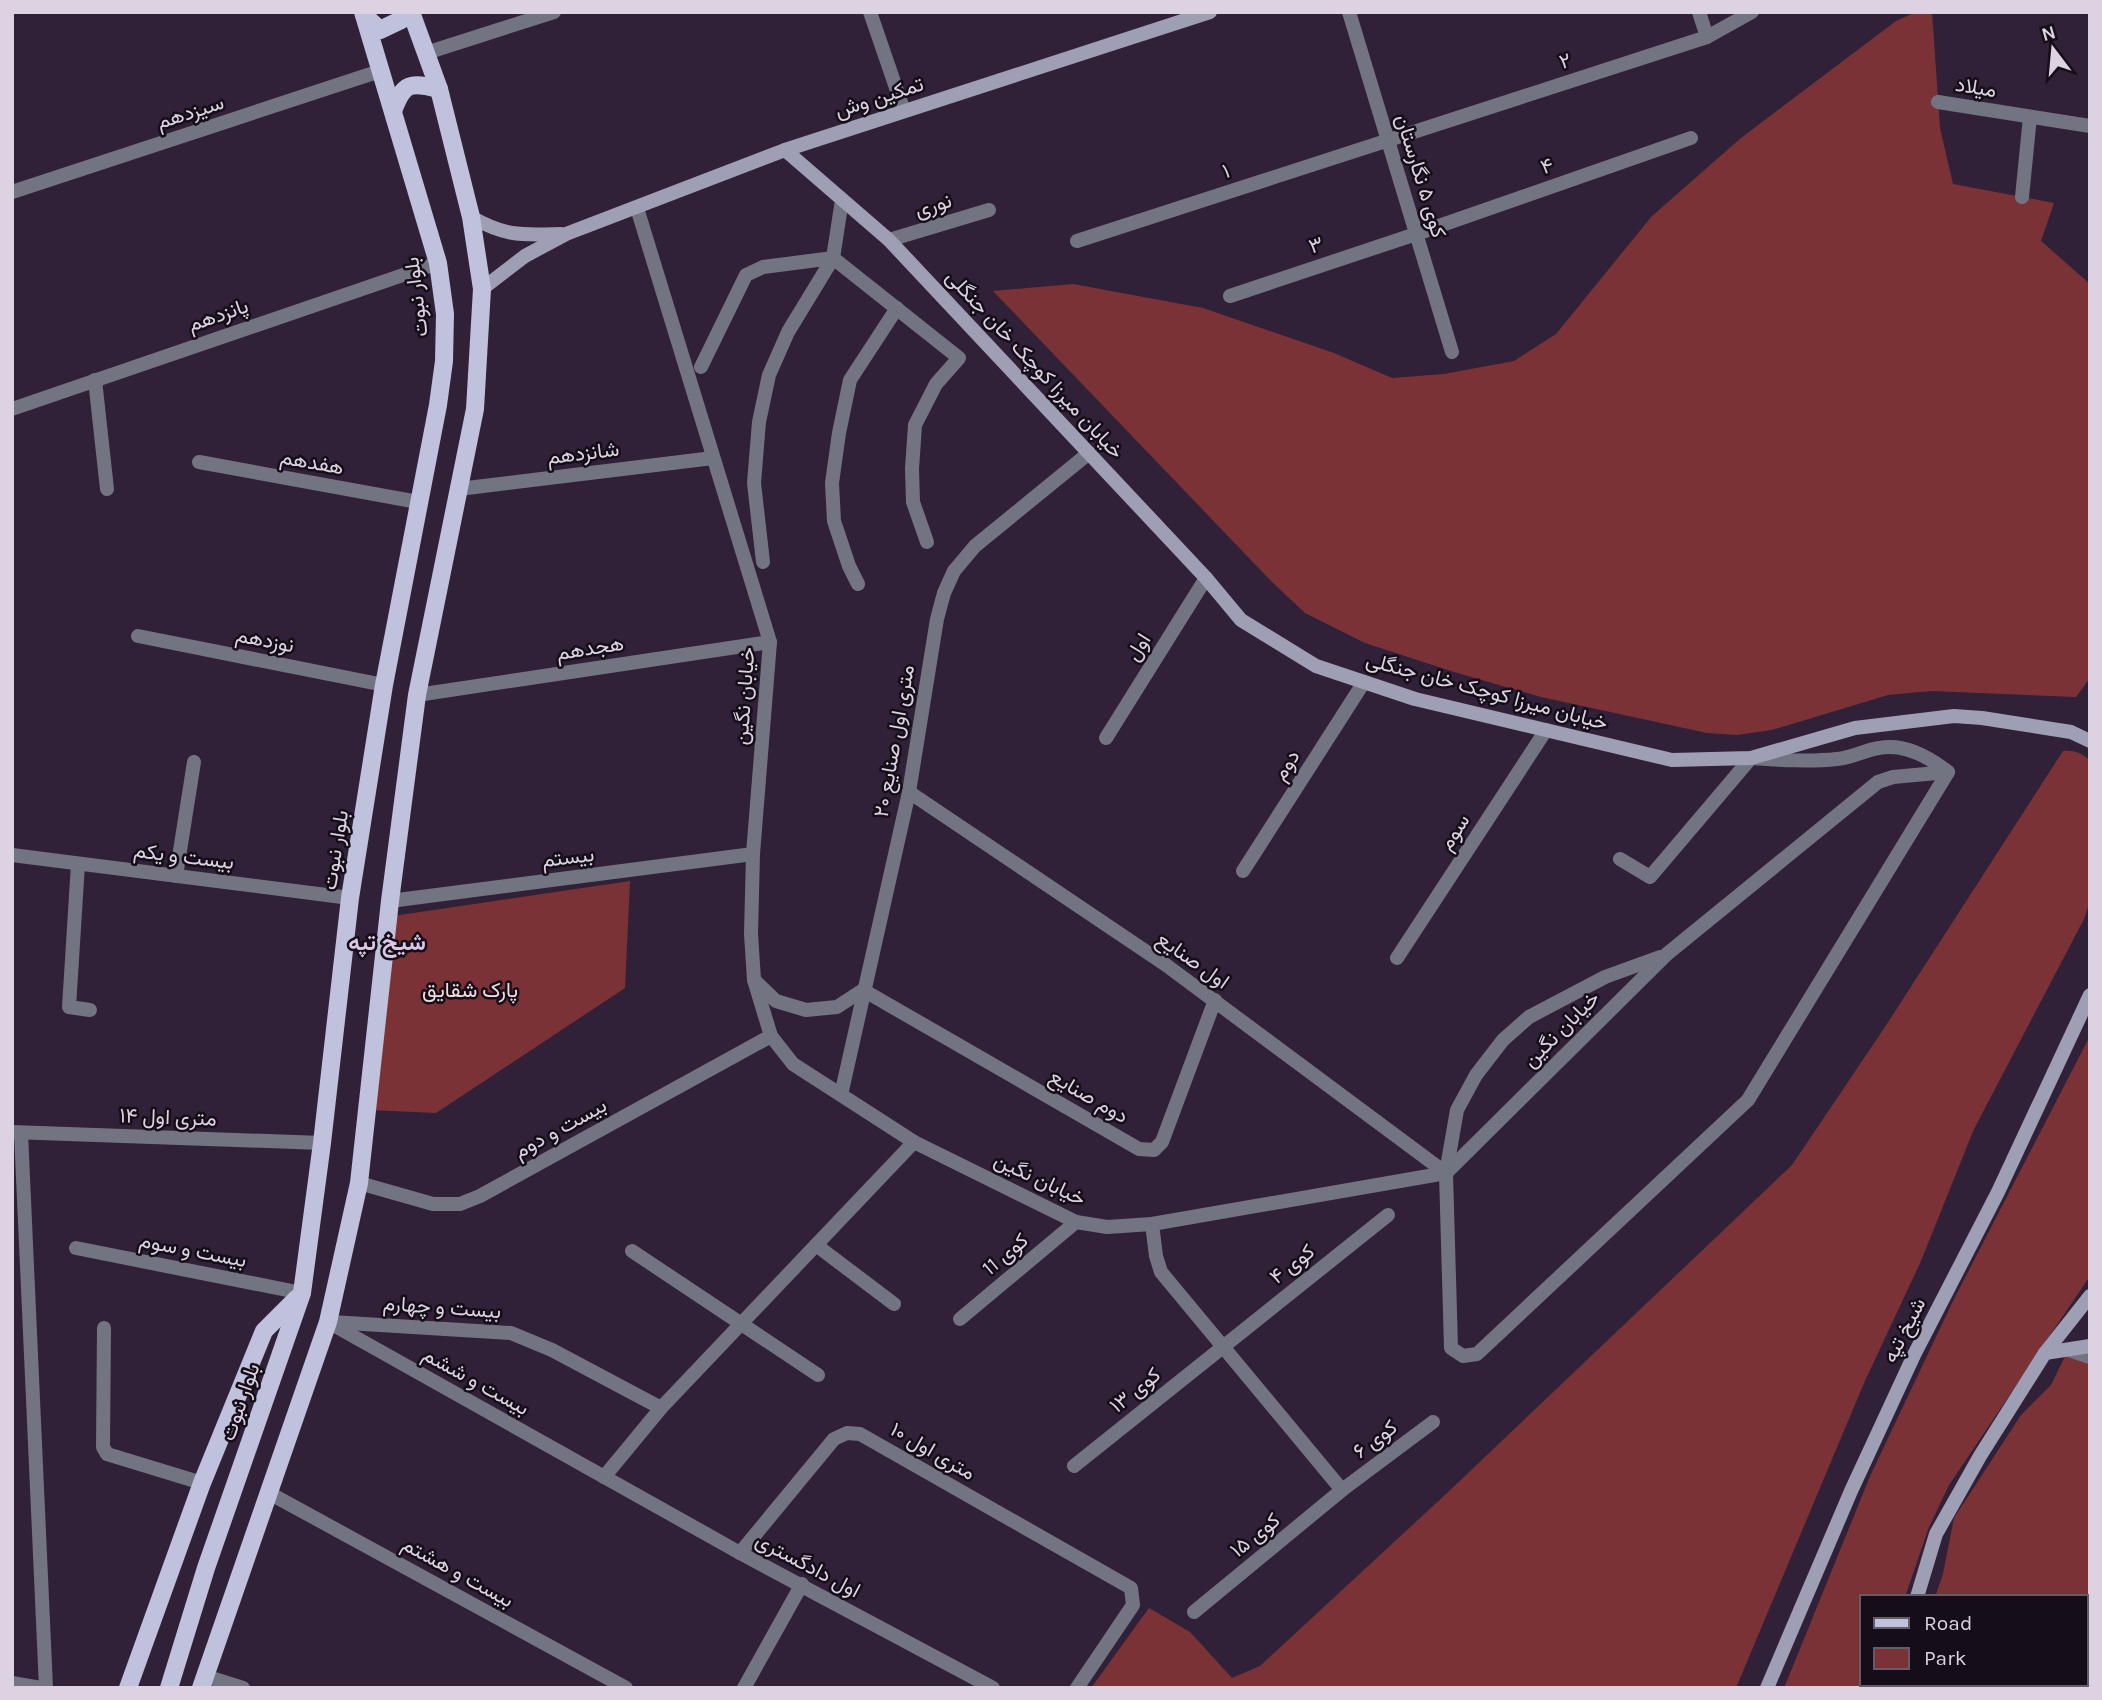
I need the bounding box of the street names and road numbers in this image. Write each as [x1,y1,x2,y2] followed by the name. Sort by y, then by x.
[1556,48,1574,74] street label: ۲
[832,71,927,124] street label: تمکین وش
[1954,72,1998,102] street label: میلاد
[153,90,227,136] street label: سیزدهم
[1390,111,1451,241] street label: کوی ۵ نگارستان
[1537,153,1557,179] street label: ۴
[1219,159,1233,183] street label: ۱
[912,188,955,223] street label: نوری
[1306,231,1326,259] street label: ۳
[399,256,434,338] street label: بلوار نبوت
[940,265,1129,465] street label: خیابان میرزا کوچک خان جنگلی
[185,293,252,338] street label: پانزدهم
[546,437,621,471] street label: شانزدهم
[278,445,346,481] street label: هفدهم
[233,623,296,659] street label: نوزدهم
[1120,629,1156,666] street label: اول
[555,631,626,667] street label: هجدهم
[729,646,759,746] street label: خیابان نگین
[1363,647,1611,737] street label: خیابان میرزا کوچک خان جنگلی
[869,663,921,820] street label: ۲۰ متری اول صنایع
[1267,745,1306,786] street label: دوم
[317,808,354,892] street label: بلوار نبوت
[1433,809,1476,856] street label: سوم
[132,838,236,876] street label: بیست و یکم
[541,842,596,874] street label: بیستم
[1151,926,1234,995] street label: اول صنایع
[1518,986,1604,1072] street label: خیابان نگین
[1044,1064,1133,1130] street label: دوم صنایع
[509,1093,611,1165] street label: بیست و دوم
[119,1103,217,1132] street label: ۱۴ متری اول
[990,1147,1090,1211] street label: خیابان نگین
[137,1228,249,1274] street label: بیست و سوم
[977,1228,1033,1281] street label: کوی 11
[1265,1239,1320,1290] street label: کوی ۴
[382,1291,502,1325] street label: بیست و چهارم
[1877,1293,1932,1367] street label: شیخ تپه
[418,1342,533,1422] street label: بیست و ششم
[216,1360,265,1444] street label: بلوار نبوت
[1105,1362,1166,1418] street label: کوی ۱۳
[1348,1415,1402,1464] street label: کوی ۶
[886,1417,980,1486] street label: ۱۰ متری اول
[1225,1508,1285,1563] street label: کوی ۱۵
[751,1527,864,1603] street label: اول دادگستری
[397,1532,518,1614] street label: بیست و هشتم

